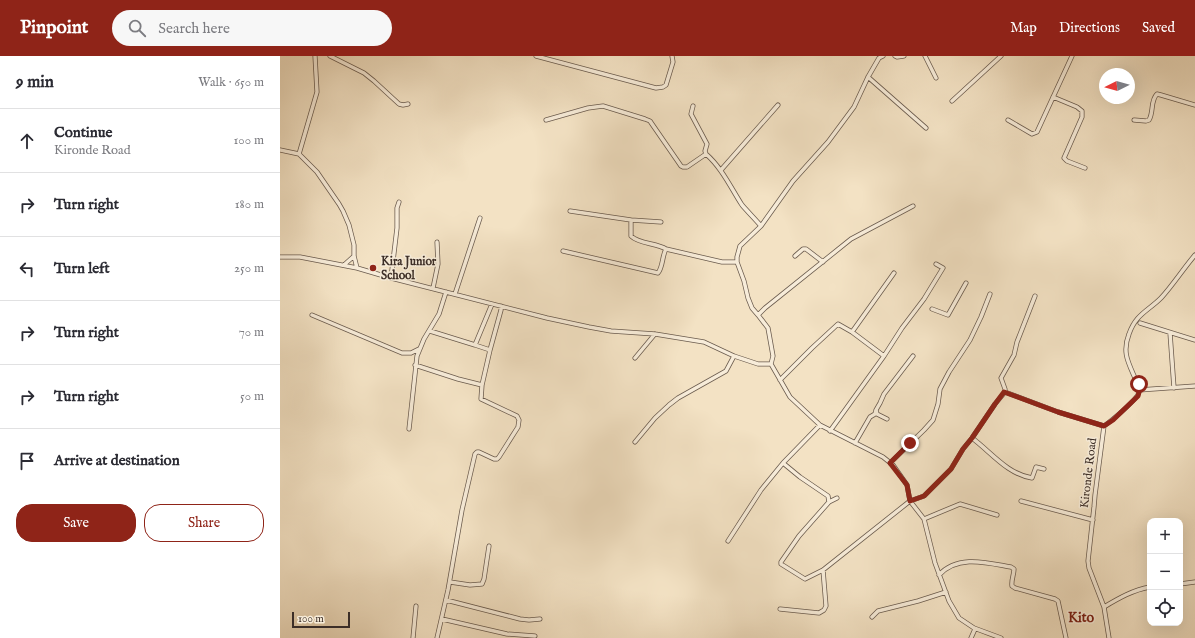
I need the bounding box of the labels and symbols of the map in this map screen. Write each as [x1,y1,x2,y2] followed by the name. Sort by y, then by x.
[1099,68,1135,104] north arrow
[381,254,437,283] place label: Kira Junior School
[368,263,378,273] marker: Kira Junior School
[1130,375,1148,393] route start
[901,434,919,452] route end
[1077,436,1100,509] street label: Kironde Road
[1068,609,1095,627] district label: Kito
[292,610,350,629] scale bar

